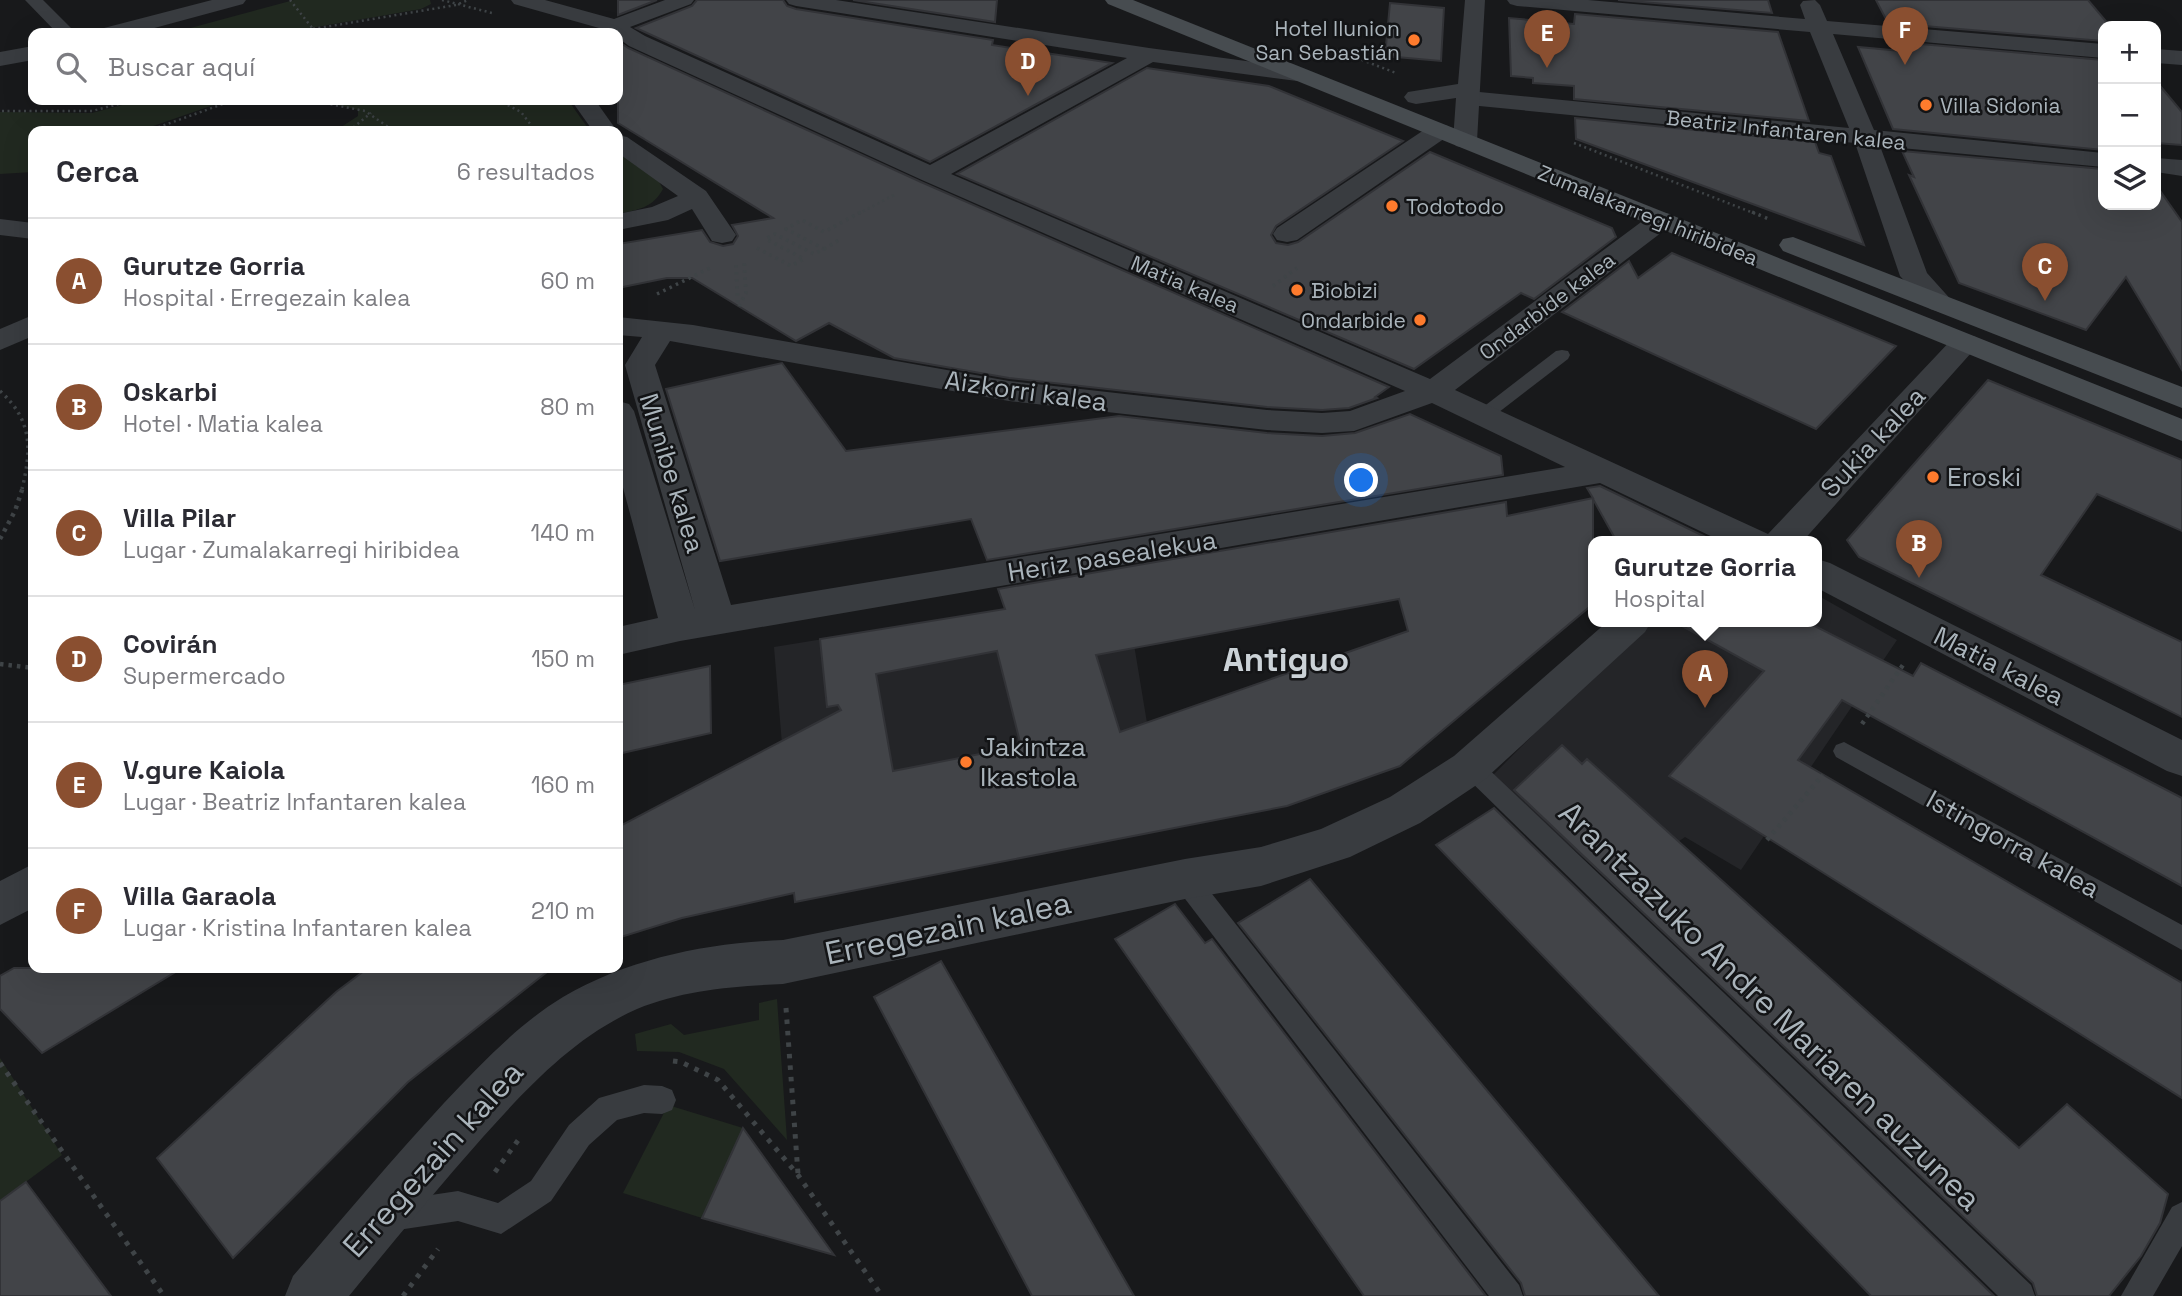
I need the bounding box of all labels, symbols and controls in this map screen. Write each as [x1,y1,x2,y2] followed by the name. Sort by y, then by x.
[1882,7,1928,65] pin: F
[1524,10,1570,68] pin: E
[1255,15,1400,66] place label: Hotel Ilunion San Sebastián
[2098,21,2161,210] map controls
[2098,21,2161,84] button: +
[28,28,623,105] search box
[1406,32,1422,48] marker: Hotel Ilunion San Sebastián
[1005,38,1051,96] pin: D
[52,48,90,86] icon: search
[108,50,255,84] text: Buscar aquí
[2098,84,2161,147] button: −
[1940,92,2061,119] place label: Villa Sidonia
[1918,97,1934,113] marker: Villa Sidonia
[1665,104,1907,156] street label: Beatriz Infantaren kalea
[2098,147,2161,210] button: layers
[56,152,139,191] text: Cerca
[457,157,595,187] text: 6 resultados
[1534,158,1762,272] street label: Zumalakarregi hiribidea
[1406,193,1504,220] place label: Todotodo
[1384,198,1400,214] marker: Todotodo
[2022,243,2068,301] pin: C
[1474,246,1620,366] street label: Ondarbide kalea
[123,249,305,283] text: Gurutze Gorria
[1127,249,1243,319] street label: Matia kalea
[72,266,86,296] text: A
[540,266,595,296] text: 60 m
[1311,277,1378,304] place label: Biobizi
[1289,282,1305,298] marker: Biobizi
[123,283,410,313] text: Hospital · Erregezain kalea
[1301,307,1406,334] place label: Ondarbide
[1412,312,1428,328] marker: Ondarbide
[943,363,1109,419] street label: Aizkorri kalea
[123,375,217,409] text: Oskarbi
[1813,379,1933,504] street label: Sukia kalea
[632,389,712,557] street label: Munibe kalea
[71,392,87,422] text: B
[540,392,595,422] text: 80 m
[123,409,323,439] text: Hotel · Matia kalea
[1947,460,2021,494] place label: Eroski
[1344,463,1378,497] your location
[1925,469,1941,485] marker: Eroski
[123,501,236,535] text: Villa Pilar
[72,518,86,548] text: C
[531,518,595,548] text: 140 m
[1896,520,1942,578] pin: B
[1005,523,1219,589] street label: Heriz pasealekua
[123,535,460,565] text: Lugar · Zumalakarregi hiribidea
[1588,536,1822,627] popup
[1614,550,1796,584] text: Gurutze Gorria
[1614,584,1705,614] text: Hospital
[1928,619,2070,713] street label: Matia kalea
[123,627,217,661] text: Covirán
[1223,639,1349,681] district label: Antiguo
[71,644,87,674] text: D
[531,644,595,674] text: 150 m
[1682,650,1728,708] pin: A
[123,661,286,691] text: Supermercado
[980,730,1086,794] place label: Jakintza Ikastola
[123,753,285,787] text: V.gure Kaiola
[958,754,974,770] marker: Jakintza Ikastola
[73,770,85,800] text: E
[531,770,595,800] text: 160 m
[1920,782,2106,906] street label: Istingorra kalea
[123,787,466,817] text: Lugar · Beatriz Infantaren kalea
[1550,793,1990,1219] street label: Arantzazuko Andre Mariaren auzunea
[123,879,276,913] text: Villa Garaola
[821,882,1075,974] street label: Erregezain kalea
[73,896,85,926] text: F
[531,896,595,926] text: 210 m
[123,913,472,943] text: Lugar · Kristina Infantaren kalea
[334,1053,532,1265] street label: Erregezain kalea

